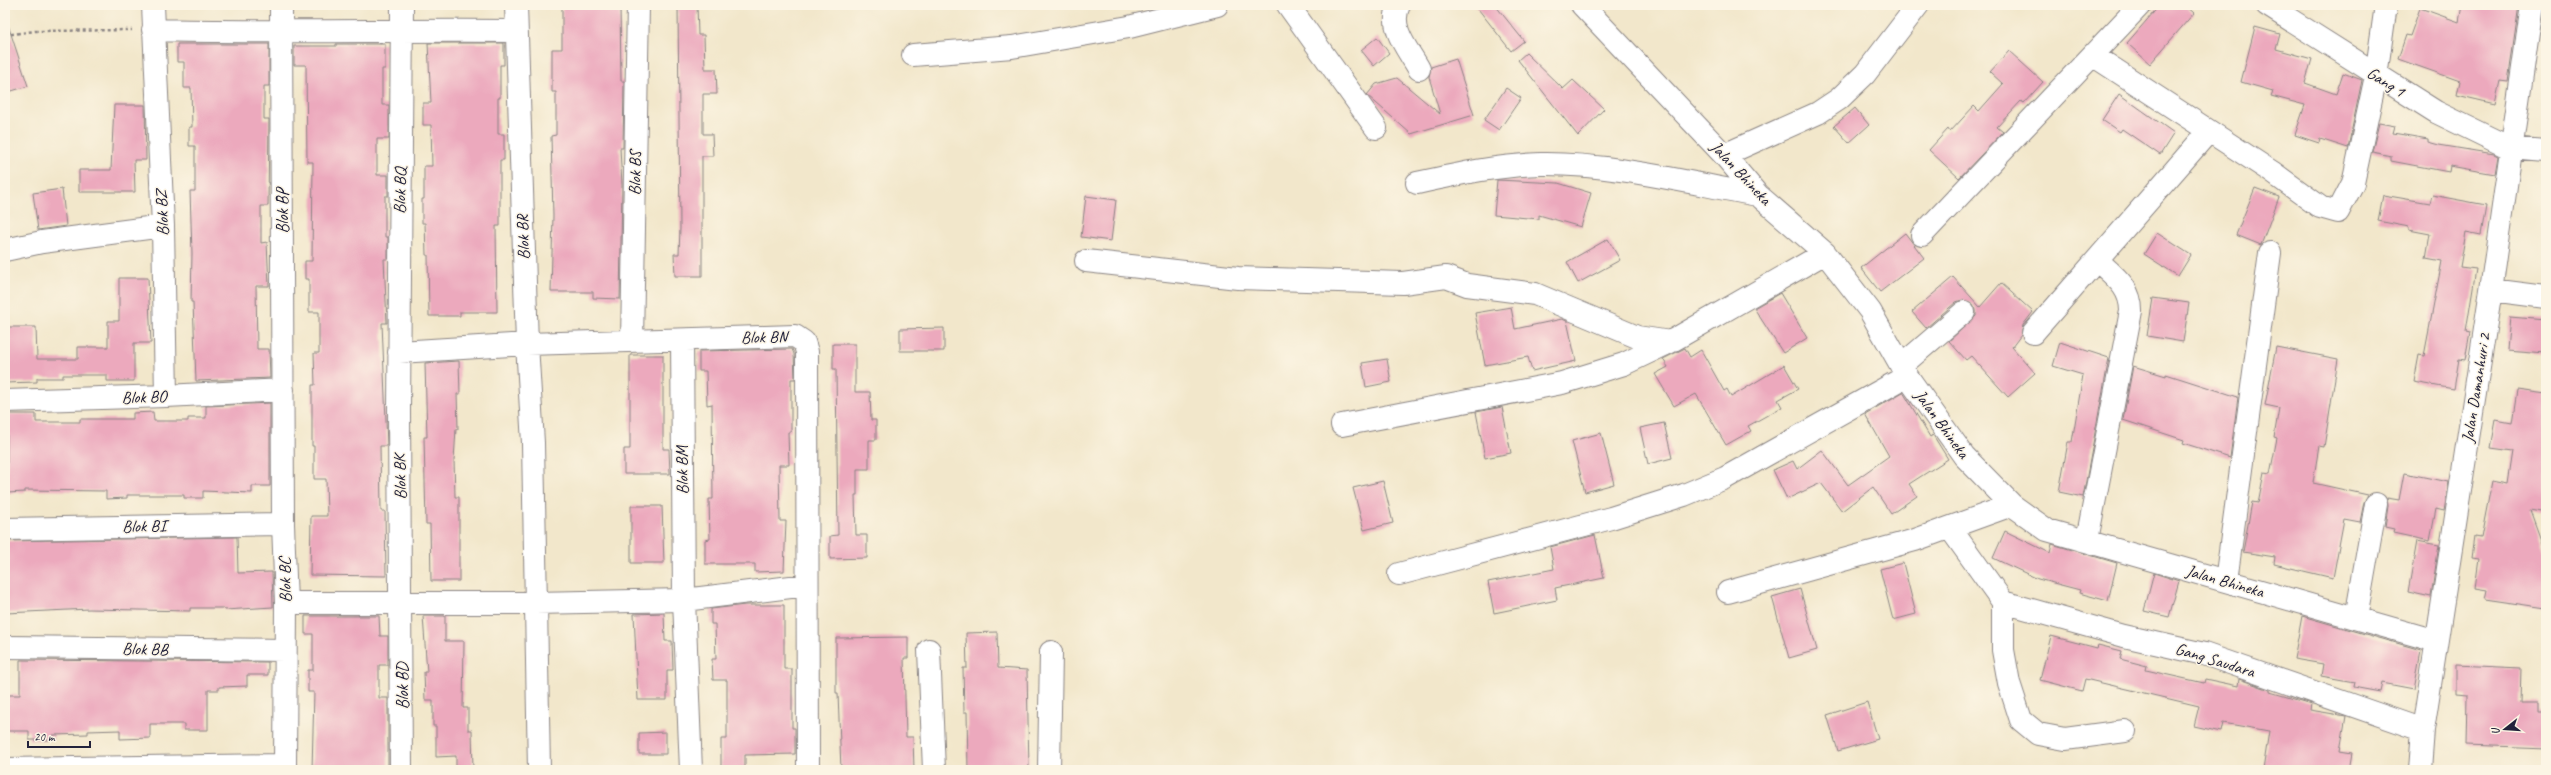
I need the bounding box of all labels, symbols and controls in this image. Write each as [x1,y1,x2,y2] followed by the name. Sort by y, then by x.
[2363,62,2410,103] street label: Gang 1
[1705,136,1777,210] street label: Jalan Bhineka
[624,148,646,196] street label: Blok BS
[389,165,411,214] street label: Blok BQ
[272,186,293,233] street label: Blok BP
[151,187,173,236] street label: Blok BZ
[512,213,534,260] street label: Blok BR
[741,326,790,348] street label: Blok BN
[2457,331,2495,445] street label: Jalan Damanhuri 2
[1909,385,1975,463] street label: Jalan Bhineka
[121,386,170,408] street label: Blok BO
[671,445,693,495] street label: Blok BM
[389,452,411,500] street label: Blok BK
[122,515,170,537] street label: Blok BI
[274,555,296,603] street label: Blok BC
[2183,560,2267,602] street label: Jalan Bhineka
[122,638,169,660] street label: Blok BB
[2173,638,2258,682] street label: Gang Saudara
[392,660,413,709] street label: Blok BD
[2485,709,2525,749] north arrow
[28,723,90,749] scale bar
[2487,725,2503,737] text: U
[34,729,56,745] text: 20 m

